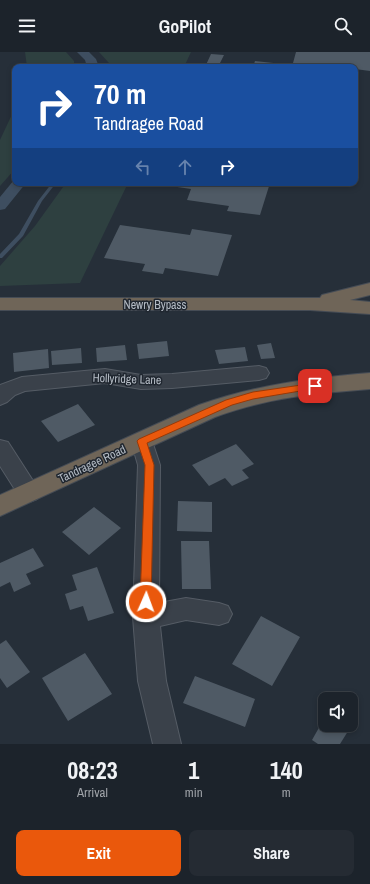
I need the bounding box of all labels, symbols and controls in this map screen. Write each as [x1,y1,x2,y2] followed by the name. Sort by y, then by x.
[159,14,211,39] text: GoPilot
[16,15,38,37] icon: menu
[332,15,354,37] icon: search
[94,75,146,113] text: 70 m
[28,80,80,132] icon: right
[94,111,203,136] text: Tandragee Road
[132,156,154,178] icon: left
[174,156,196,178] icon: ahead
[216,156,238,178] icon: right
[124,297,187,313] street label: Newry Bypass
[298,369,332,403] pin
[92,370,162,388] street label: Hollyridge Lane
[304,375,326,397] icon: arrive
[56,441,128,487] street label: Tandragee Road
[125,581,167,623] position arrow
[318,692,358,732] map controls
[318,692,358,732] button: sound
[67,754,118,786] text: 08:23
[188,754,199,786] text: 1
[270,754,303,786] text: 140
[77,784,108,801] text: Arrival
[185,784,203,801] text: min
[282,784,291,801] text: m
[16,830,181,876] button: Exit
[189,830,354,876] button: Share

